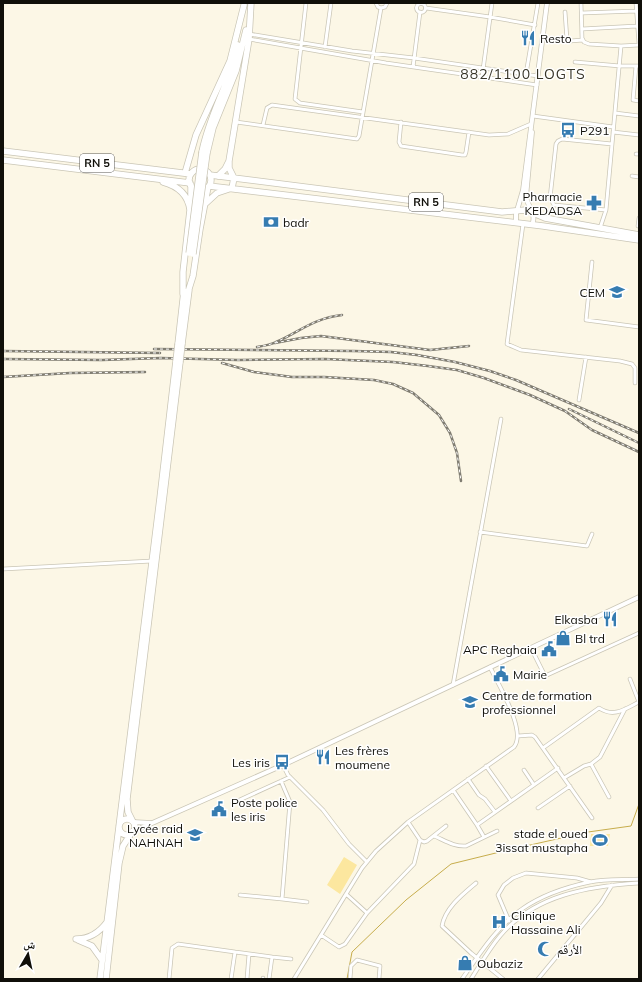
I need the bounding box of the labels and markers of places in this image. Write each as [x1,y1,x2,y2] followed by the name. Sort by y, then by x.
[519,29,537,47] restaurant icon: Resto
[540,31,572,46] place label: Resto
[559,121,577,139] bus stop icon: P291
[580,123,609,138] place label: P291
[523,189,582,218] place label: Pharmacie KEDADSA
[585,194,603,212] pharmacy icon: Pharmacie KEDADSA
[262,213,280,231] bank icon: badr
[283,215,310,230] place label: badr
[608,283,626,301] school or university icon: CEM
[579,285,605,300] place label: CEM
[601,610,619,628] restaurant icon: Elkasba
[554,612,598,627] place label: Elkasba
[554,629,572,647] shop icon: Bl trd
[575,631,605,646] place label: Bl trd
[540,640,558,658] public building icon: APC Reghaia
[463,642,537,657] place label: APC Reghaia
[492,665,510,683] public building icon: Mairie
[513,667,547,682] place label: Mairie
[482,688,592,717] place label: Centre de formation professionnel
[461,693,479,711] school or university icon: Centre de formation professionnel
[335,743,390,772] place label: Les frères moumene
[314,748,332,766] restaurant icon: Les frères moumene
[273,753,291,771] bus stop icon: Les iris
[232,755,270,770] place label: Les iris
[231,795,297,824] place label: Poste police les iris
[210,800,228,818] public building icon: Poste police les iris
[127,821,183,850] place label: Lycée raid NAHNAH
[186,826,204,844] school or university icon: Lycée raid NAHNAH
[495,826,588,855] place label: stade el oued 3issat mustapha
[591,831,609,849] sports icon: stade el oued 3issat mustapha
[511,908,581,937] place label: Clinique Hassaine Ali
[490,913,508,931] hospital icon: Clinique Hassaine Ali
[536,940,554,958] mosque icon: الأرقم
[557,942,582,958] place label: الأرقم
[456,954,474,972] shop icon: Oubaziz
[477,956,523,971] place label: Oubaziz

